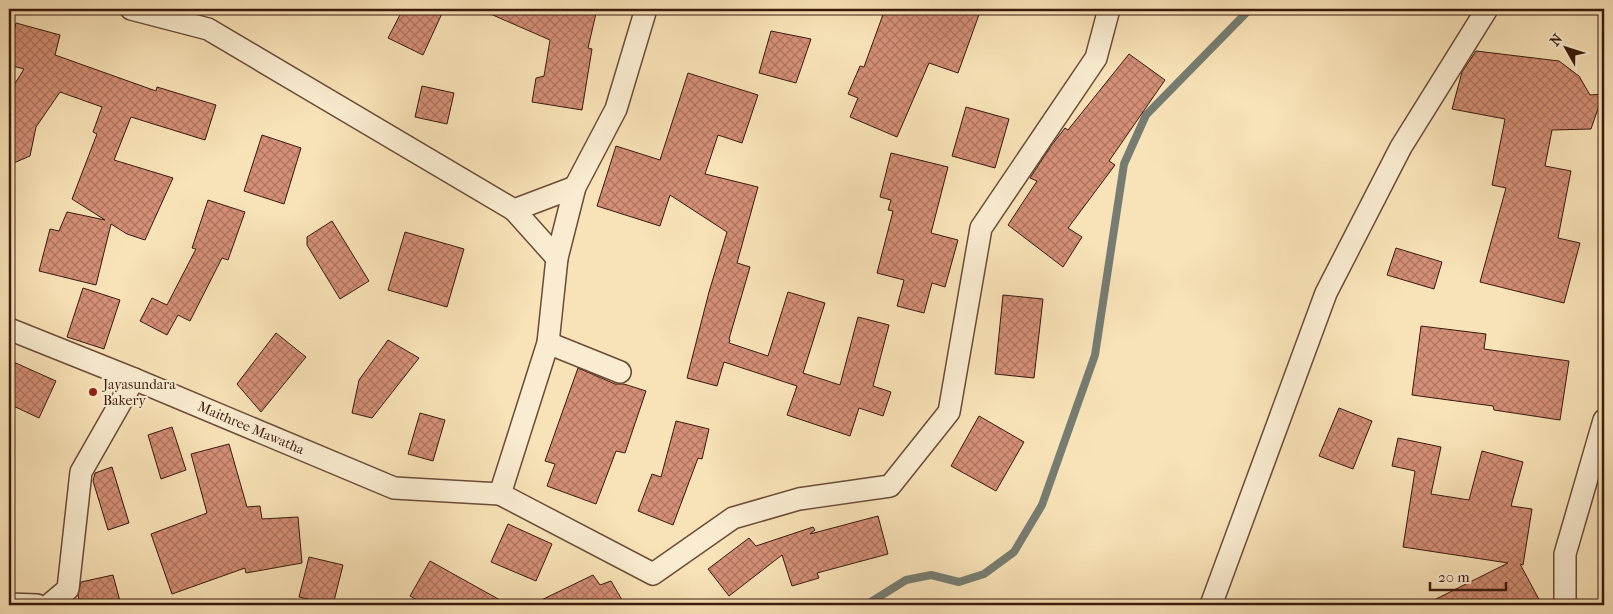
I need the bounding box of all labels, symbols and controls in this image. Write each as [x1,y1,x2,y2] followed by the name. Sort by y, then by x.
[1540,22,1590,72] north arrow
[1546,30,1566,50] text: N
[102,376,176,409] place label: Jayasundara Bakery
[87,386,99,398] marker: Jayasundara Bakery
[195,398,307,458] street label: Maithree Mawatha
[1430,559,1507,591] scale bar
[1438,568,1470,586] text: 20 m

